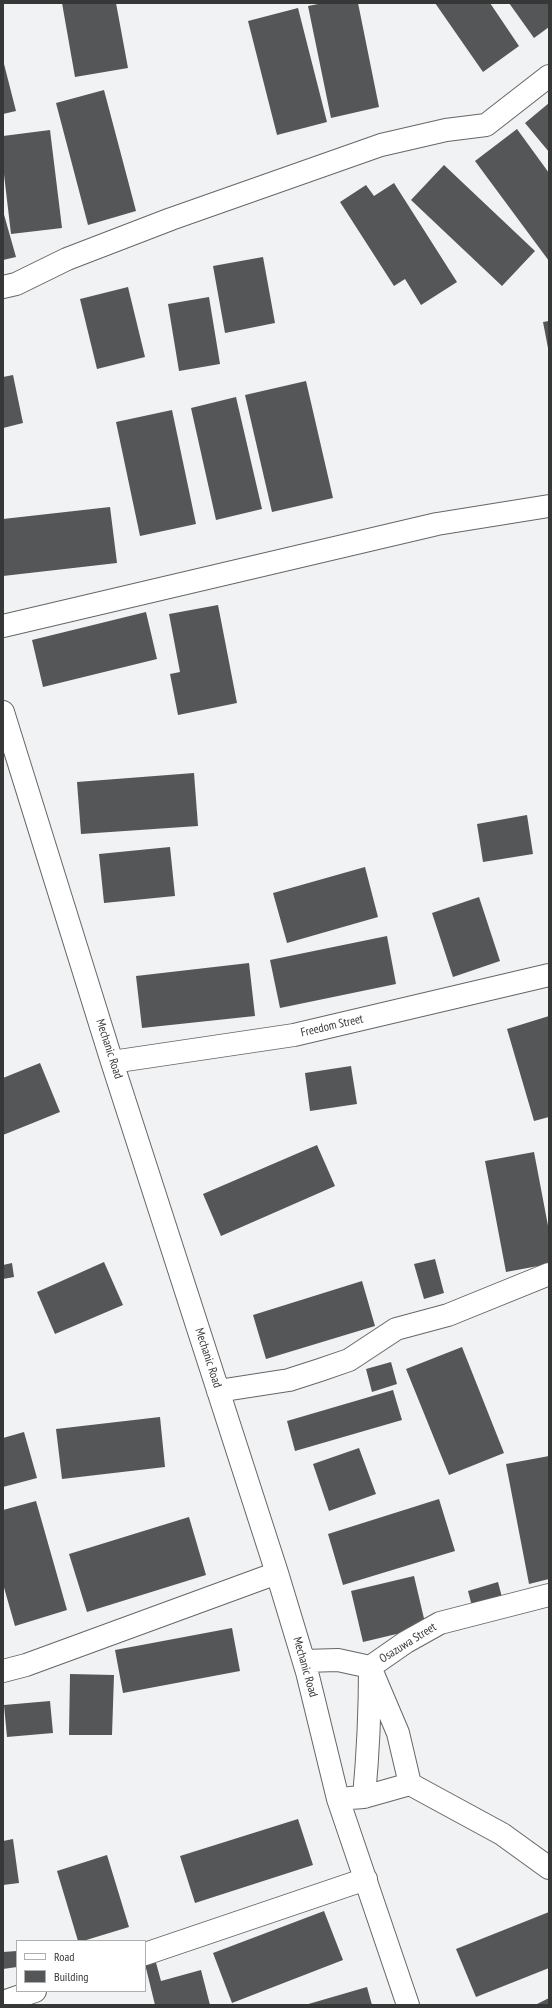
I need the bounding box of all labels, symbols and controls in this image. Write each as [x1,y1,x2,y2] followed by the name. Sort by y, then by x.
[299,1012,365,1040] street label: Freedom Street
[93,1017,125,1081] street label: Mechanic Road
[192,1326,224,1390] street label: Mechanic Road
[377,1620,439,1666] street label: Osazuwa Street
[290,1635,320,1699] street label: Mechanic Road
[16,1940,146,1992] legend
[54,1949,74,1964] text: Road
[54,1969,89,1984] text: Building

